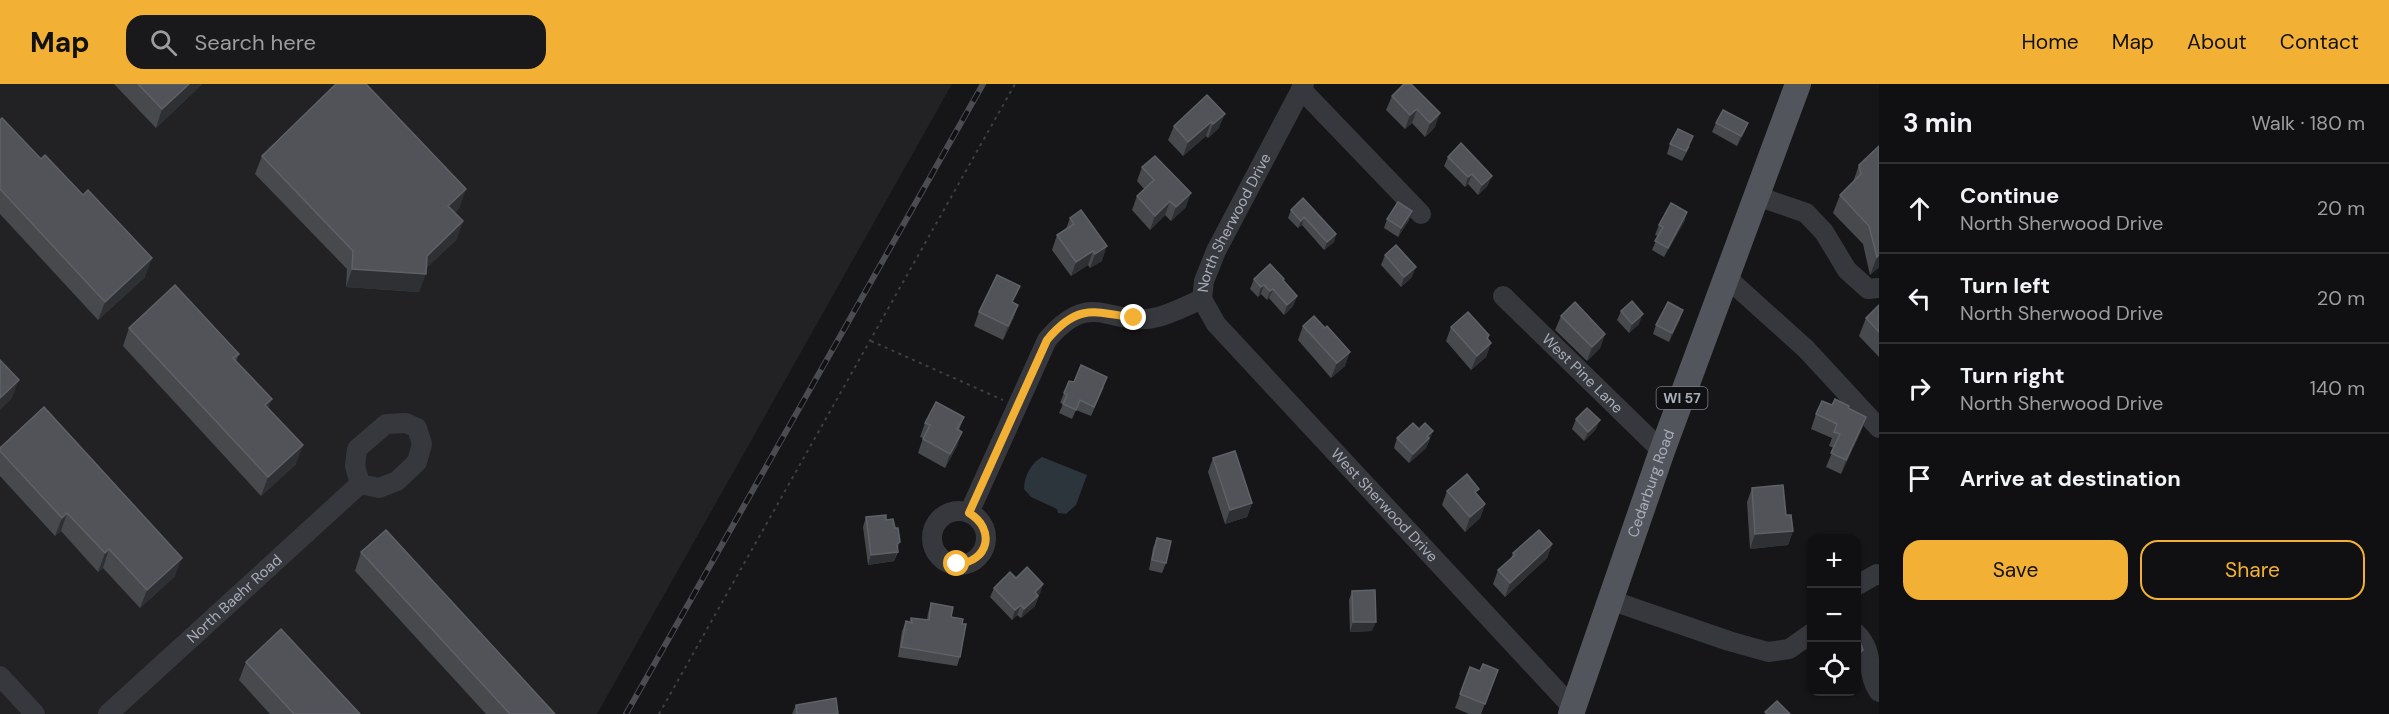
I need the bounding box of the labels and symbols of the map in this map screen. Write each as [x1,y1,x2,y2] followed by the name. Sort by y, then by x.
[1193,150,1276,293] street label: North Sherwood Drive
[1120,304,1146,330] route end
[1538,329,1627,418] street label: West Pine Lane
[1656,387,1708,409] road number: WI 57
[1623,427,1679,540] street label: Cedarburg Road
[1326,444,1442,566] street label: West Sherwood Drive
[182,550,286,647] street label: North Baehr Road
[943,550,969,576] route start

